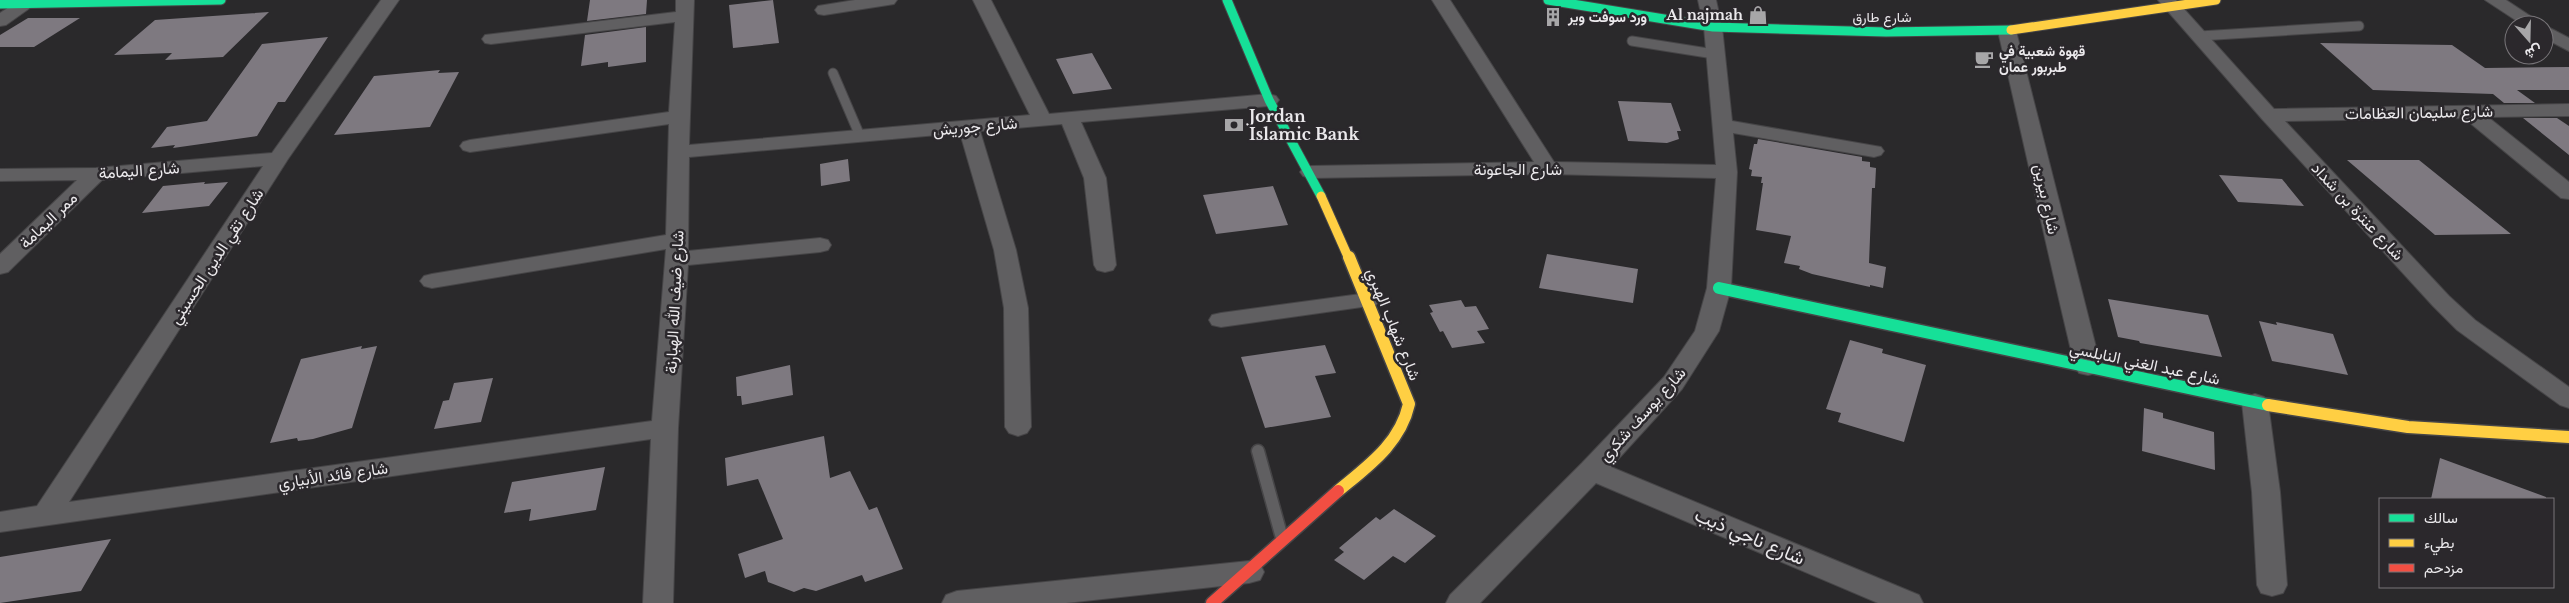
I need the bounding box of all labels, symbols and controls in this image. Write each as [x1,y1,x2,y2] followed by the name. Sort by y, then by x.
[1747,4,1769,26] shop icon: Al najmah
[1542,6,1564,28] building icon: ورد سوفت وير
[1666,6,1743,24] place label: Al najmah
[1567,8,1647,26] place label: ورد سوفت وير
[1852,8,1912,28] street label: شارع طارق
[2504,15,2554,65] north arrow
[2522,41,2544,64] text: ش
[1999,42,2085,76] place label: قهوة شعبية في طبربور عمان
[1973,48,1995,70] cafe icon: قهوة شعبية في طبربور عمان
[2345,101,2493,125] street label: شارع سليمان العظامات
[1246,106,1360,144] place label: Jordan Islamic Bank
[932,112,1018,142] street label: شارع جوريش
[1223,114,1245,136] bank icon: Jordan Islamic Bank
[98,157,180,185] street label: شارع اليمامة
[2306,158,2408,265] street label: شارع عنترة بن شداد
[1474,159,1562,181] street label: شارع الجاعونة
[2028,162,2064,236] street label: شارع بيرين
[165,184,271,330] street label: شارع تقي الدين الحسيني
[15,188,82,253] street label: ممر اليمامة
[660,230,690,374] street label: شارع ضيف الله الهبارنة
[1359,265,1426,385] street label: شارع شهاب الهبري
[2067,337,2222,393] street label: شارع عبد الغني النابلسي
[1594,363,1693,468] street label: شارع يوسف شكري
[277,457,390,497] street label: شارع فائد الأبياري
[2379,498,2554,588] legend
[1690,503,1808,574] street label: شارع ناجي ذيب
[2424,508,2458,527] text: سالك
[2424,533,2454,556] text: بطيء
[2424,558,2463,578] text: مزدحم

